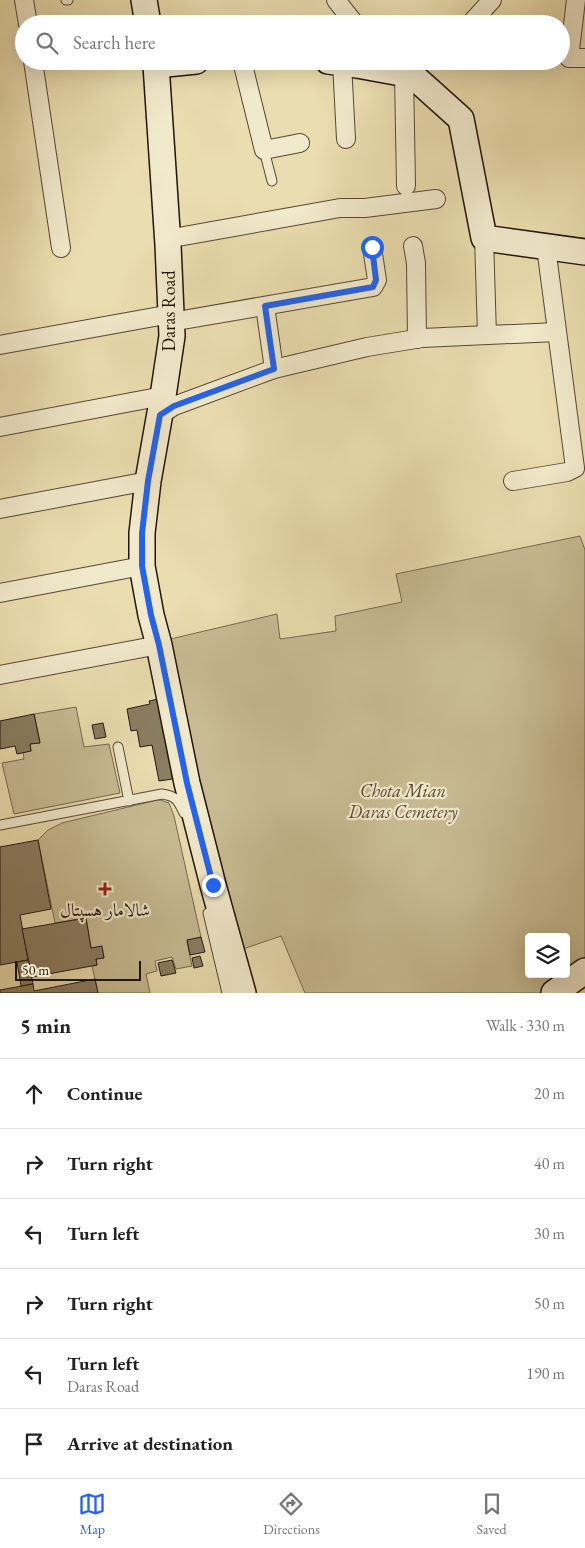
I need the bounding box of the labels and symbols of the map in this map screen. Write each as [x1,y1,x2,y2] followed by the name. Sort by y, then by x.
[361,236,384,259] route start
[157,270,180,352] street label: Daras Road
[348,779,458,824] park label: Chota Mian Daras Cemetery
[202,874,225,897] route end
[98,882,112,896] marker: شالامار ہسپتال
[60,898,150,923] place label: شالامار ہسپتال
[15,958,141,981] scale bar

